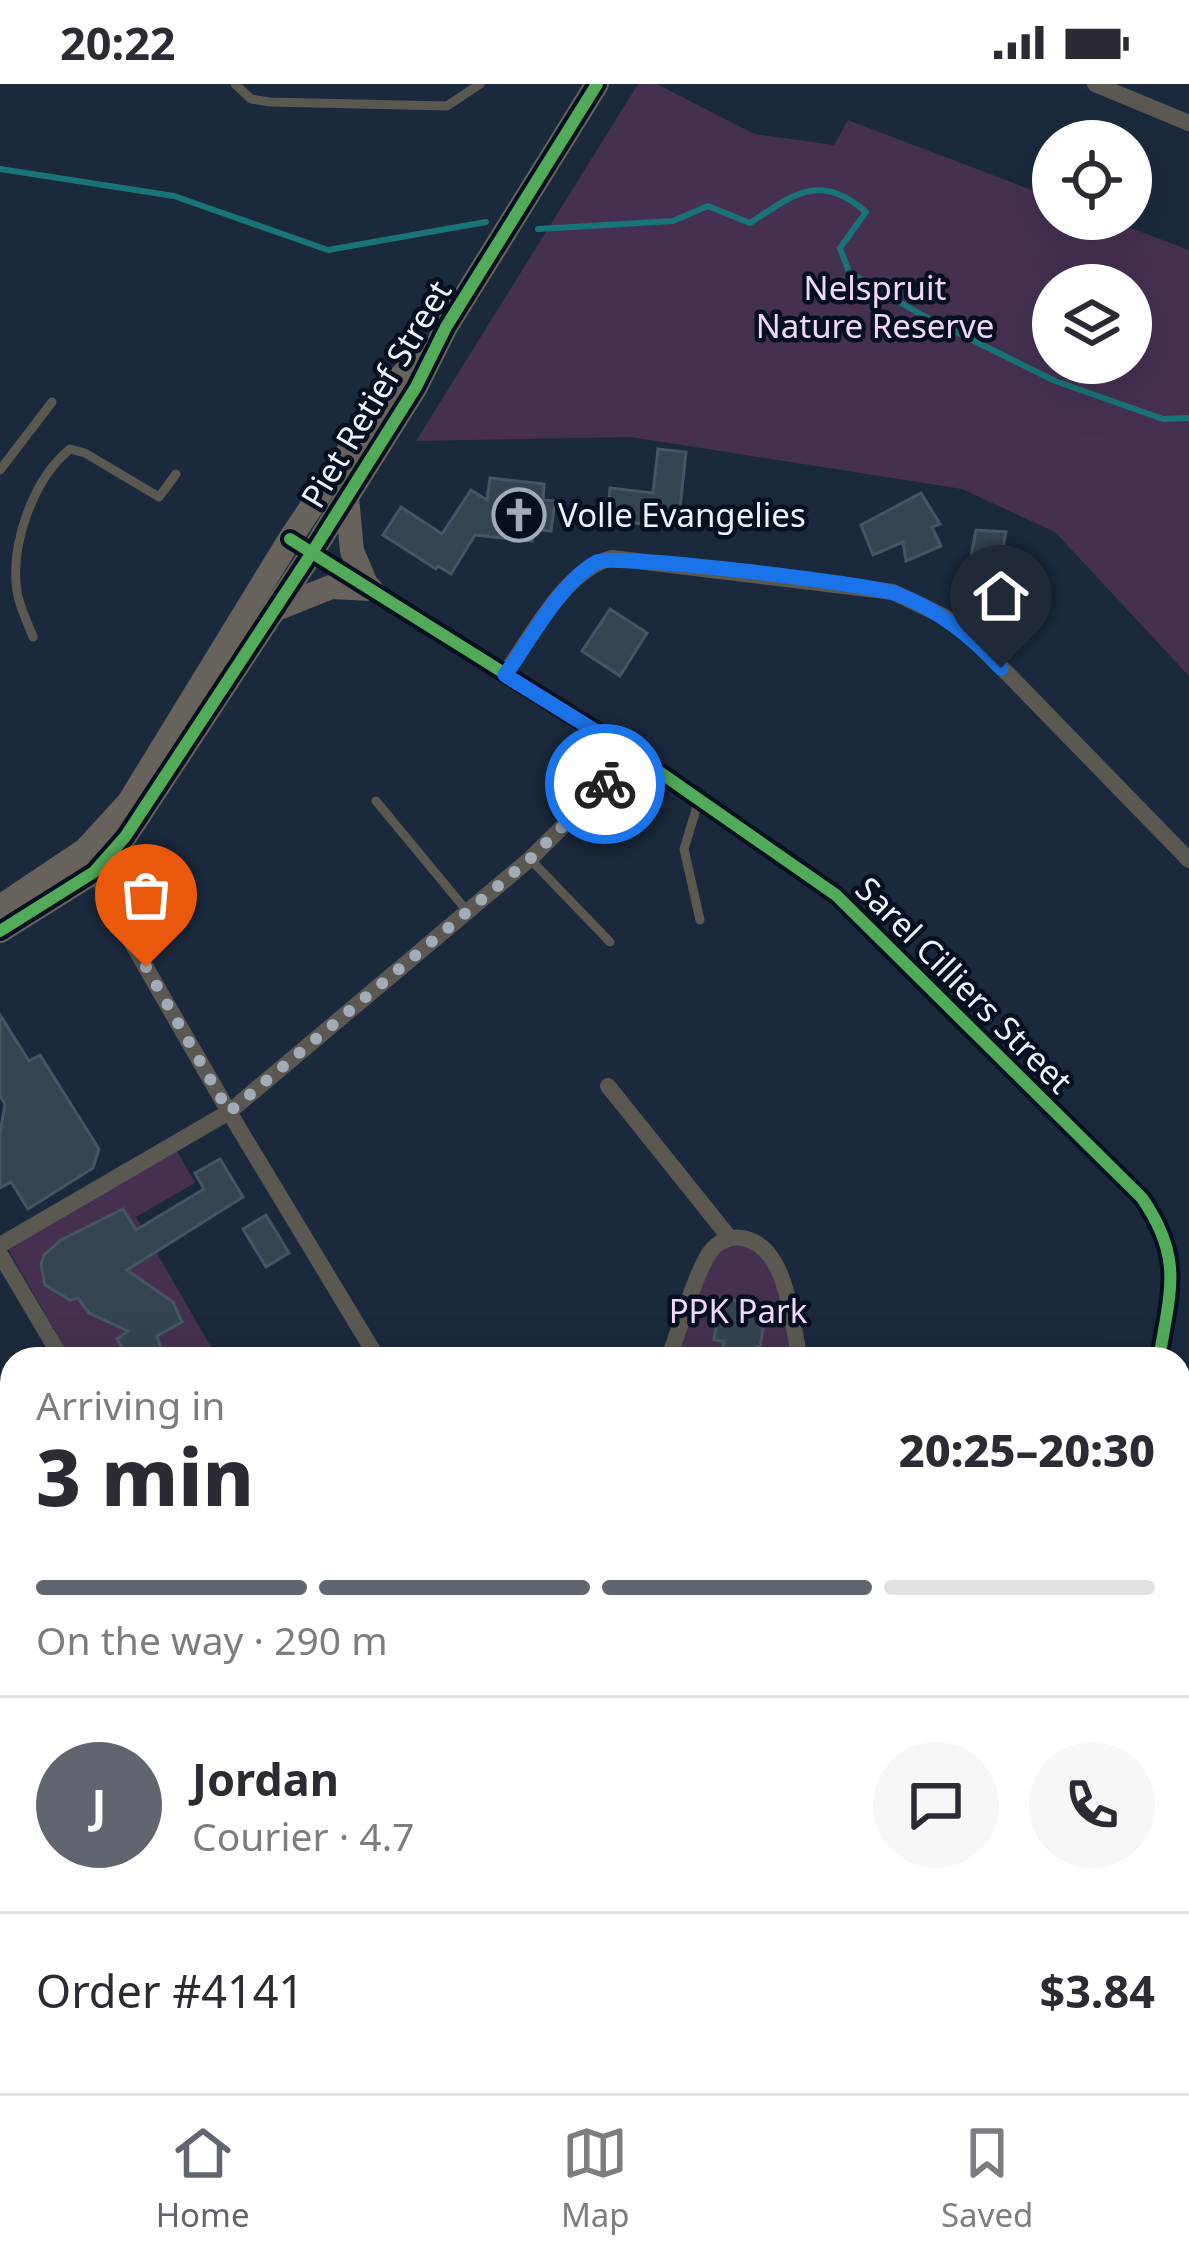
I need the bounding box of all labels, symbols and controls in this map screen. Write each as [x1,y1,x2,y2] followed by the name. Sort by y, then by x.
[60,12,176,73] text: 20:22
[1032,120,1152,384] map controls
[1032,120,1152,240] button: locate
[1032,264,1152,384] button: layers
[756,265,994,348] park label: Nelspruit Nature Reserve
[290,272,461,516] street label: Piet Retief Street
[491,487,547,543] church icon: Volle Evangelies
[558,492,806,537] place label: Volle Evangelies
[950,545,1052,668] pin
[968,563,1034,629] icon: home
[545,724,665,844] courier
[572,751,638,817] icon: bike
[95,844,197,967] pin
[113,862,179,928] icon: bag
[846,867,1082,1103] street label: Sarel Cilliers Street
[669,1288,808,1333] park label: PPK Park
[36,1378,225,1431] text: Arriving in
[899,1419,1155,1480] text: 20:25–20:30
[36,1423,254,1529] text: 3 min
[36,1613,388,1666] text: On the way · 290 m
[873,1742,999,1868] button: chat
[1029,1742,1155,1868] button: phone
[192,1748,339,1809] text: Jordan
[92,1774,106,1835] text: J
[192,1809,414,1862] text: Courier · 4.7
[36,1960,304,2021] text: Order #4141
[1039,1960,1155,2021] text: $3.84
[156,2120,250,2237] tab: Home
[561,2120,630,2237] tab: Map
[941,2120,1033,2237] tab: Saved

